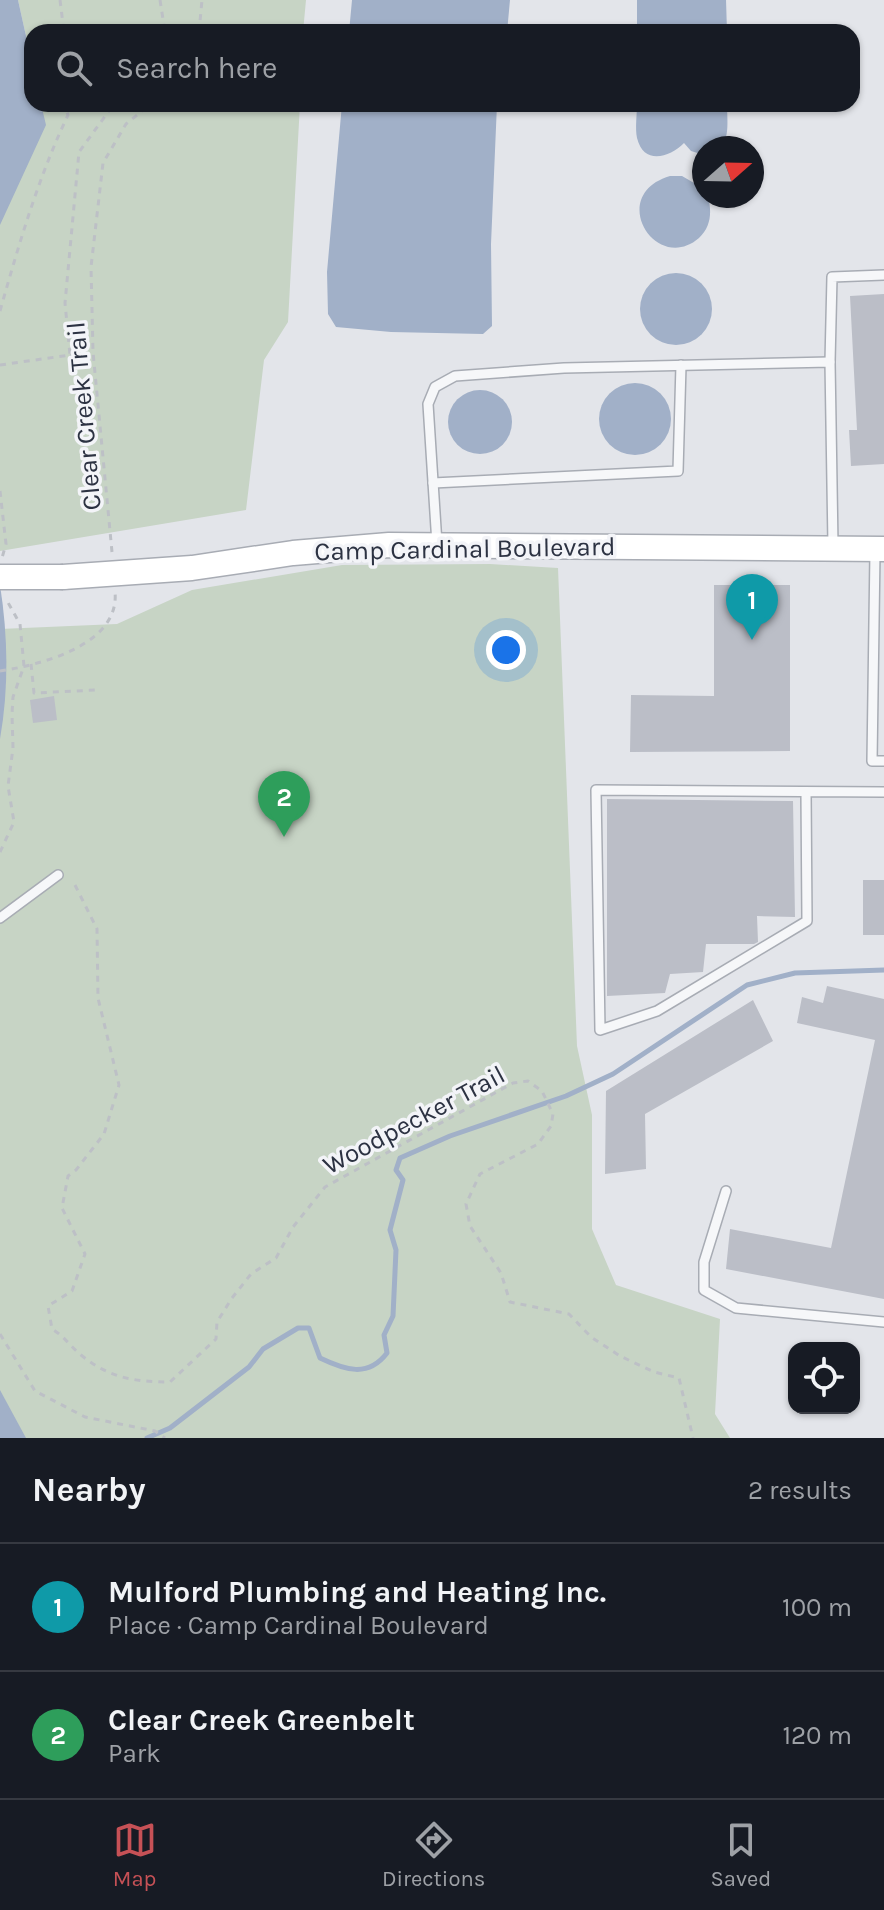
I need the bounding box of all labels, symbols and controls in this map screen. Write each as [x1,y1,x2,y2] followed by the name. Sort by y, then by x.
[24,24,860,112] search box
[52,46,96,90] icon: search
[116,50,277,86] text: Search here
[692,136,764,208] north arrow
[60,320,108,512] street label: Clear Creek Trail
[314,531,616,567] street label: Camp Cardinal Boulevard
[726,574,778,640] pin: 1
[486,630,526,670] your location
[258,771,310,837] pin: 2
[318,1059,510,1181] street label: Woodpecker Trail
[788,1342,860,1414] map controls
[788,1342,860,1414] button: locate
[32,1470,146,1510] text: Nearby
[748,1475,852,1506] text: 2 results
[108,1574,606,1610] text: Mulford Plumbing and Heating Inc.
[53,1592,63,1623] text: 1
[782,1592,852,1623] text: 100 m
[108,1610,489,1641] text: Place · Camp Cardinal Boulevard
[108,1702,415,1738] text: Clear Creek Greenbelt
[50,1720,66,1751] text: 2
[782,1720,852,1751] text: 120 m
[108,1738,161,1769] text: Park
[113,1818,157,1892] tab: Map
[382,1818,485,1892] tab: Directions
[711,1818,771,1892] tab: Saved

